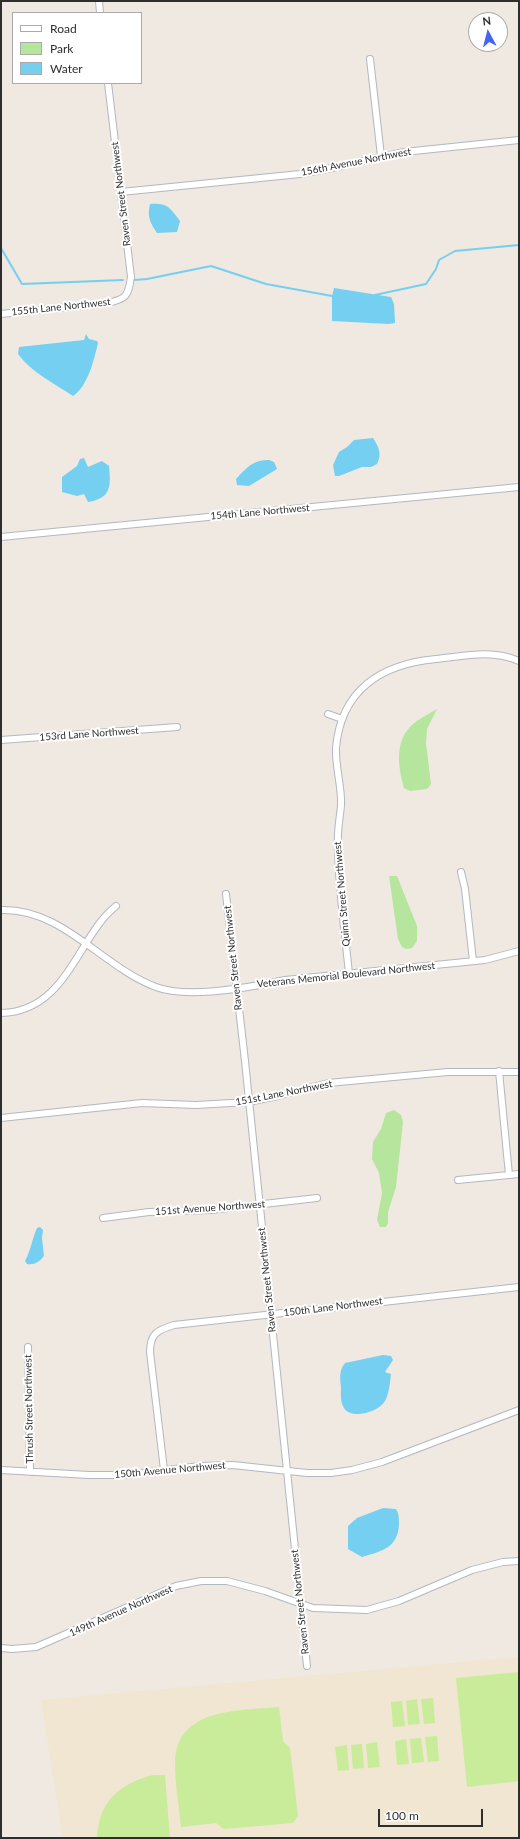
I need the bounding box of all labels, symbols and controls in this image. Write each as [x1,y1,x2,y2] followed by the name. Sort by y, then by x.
[12,12,142,84] legend
[468,12,508,52] north arrow
[482,14,492,28] text: N
[50,21,77,36] text: Road
[50,41,73,56] text: Park
[50,61,83,76] text: Water
[109,141,133,247] street label: Raven Street Northwest
[300,145,412,179] street label: 156th Avenue Northwest
[11,296,111,318] street label: 155th Lane Northwest
[210,502,310,522] street label: 154th Lane Northwest
[39,725,139,743] street label: 153rd Lane Northwest
[331,841,353,947] street label: Quinn Street Northwest
[222,905,244,1011] street label: Raven Street Northwest
[256,960,436,990] street label: Veterans Memorial Boulevard Northwest
[235,1078,333,1108] street label: 151st Lane Northwest
[154,1198,266,1218] street label: 151st Avenue Northwest
[256,1227,278,1333] street label: Raven Street Northwest
[283,1295,383,1319] street label: 150th Lane Northwest
[22,1354,36,1464] street label: Thrush Street Northwest
[114,1459,226,1481] street label: 150th Avenue Northwest
[289,1549,311,1655] street label: Raven Street Northwest
[68,1583,174,1639] street label: 149th Avenue Northwest
[380,1801,485,1827] scale bar
[385,1808,419,1823] text: 100 m

